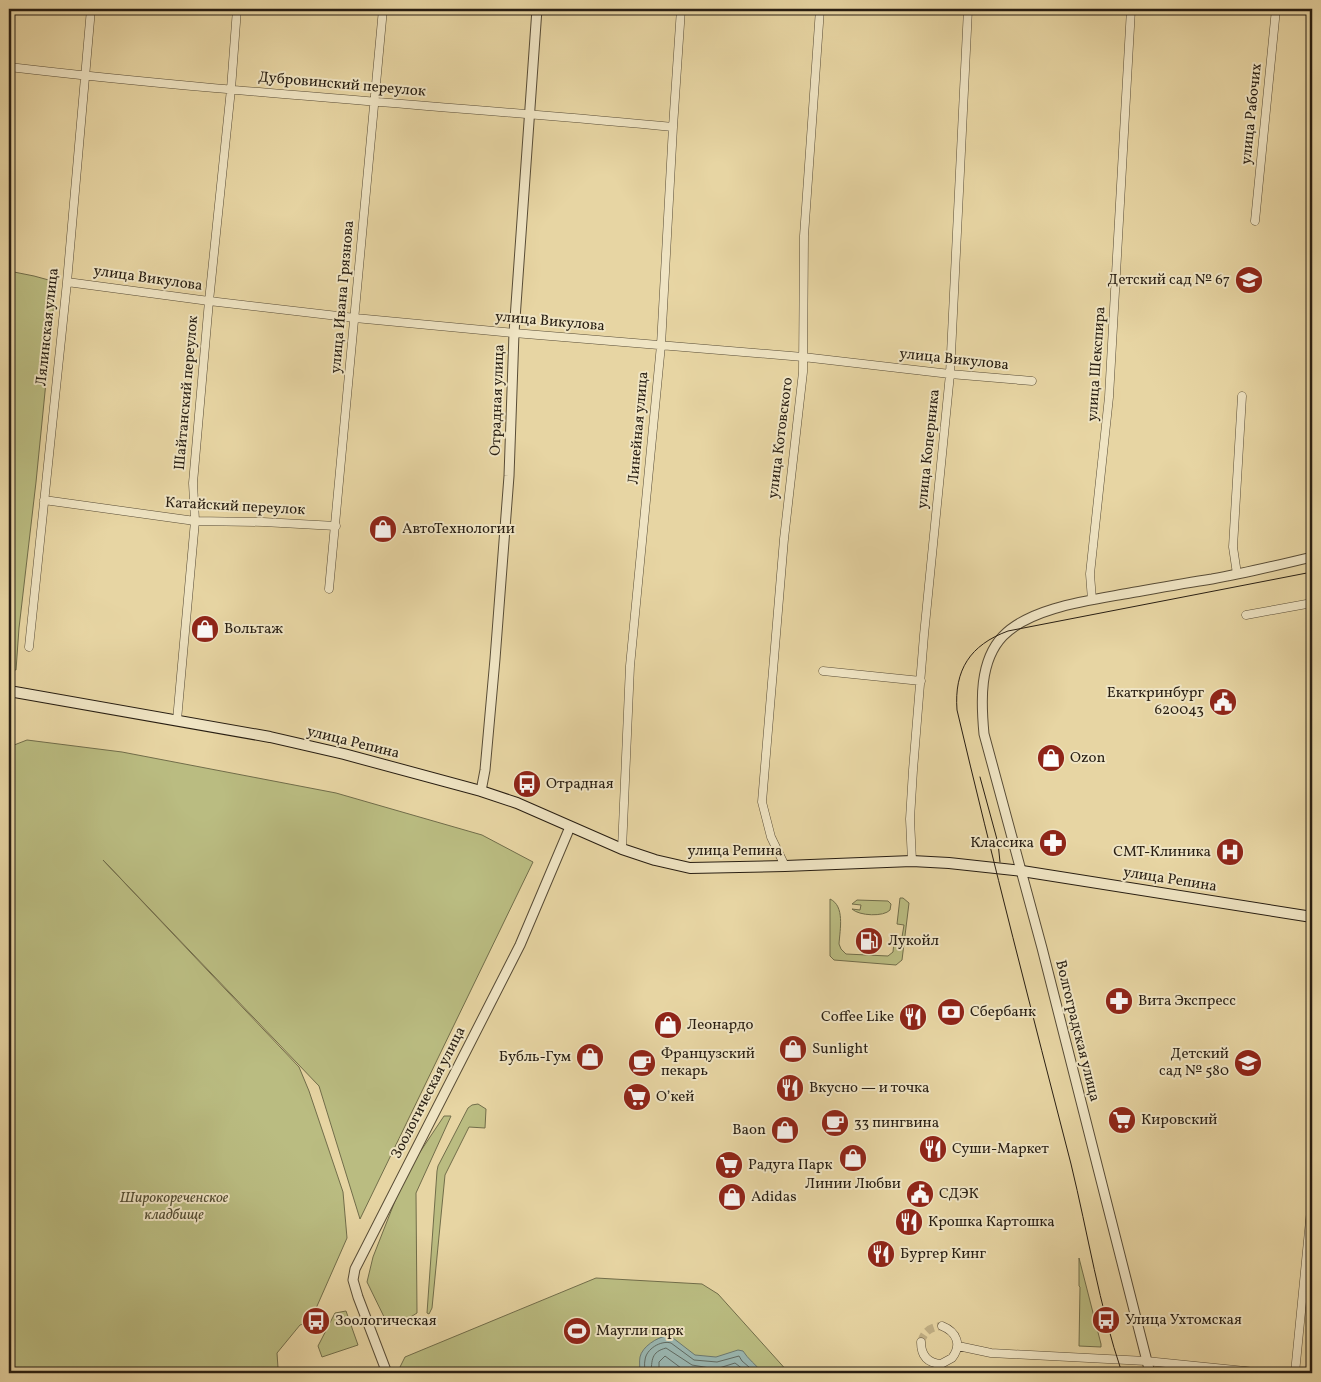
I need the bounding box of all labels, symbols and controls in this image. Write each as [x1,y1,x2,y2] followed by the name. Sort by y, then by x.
[1236,62,1268,166] street label: улица Рабочих
[257,67,427,103] street label: Дубровинский переулок
[326,220,360,374] street label: улица Ивана Грязнова
[92,261,204,297] street label: улица Викулова
[1234,265,1264,295] school or university icon: Детский сад № 67
[31,267,65,387] street label: Лялинская улица
[1108,270,1230,291] place label: Детский сад № 67
[1082,306,1112,422] street label: улица Шекспира
[494,307,606,337] street label: улица Викулова
[170,315,204,471] street label: Шайтанский переулок
[486,344,510,456] street label: Отрадная улица
[898,344,1010,376] street label: улица Викулова
[624,371,654,485] street label: Линейная улица
[763,376,799,500] street label: улица Котовского
[912,388,946,510] street label: улица Коперника
[164,493,306,521] street label: Катайский переулок
[368,514,398,544] shop icon: АвтоТехнологии
[402,519,515,540] place label: АвтоТехнологии
[190,614,220,644] shop icon: Вольтаж
[224,619,283,640] place label: Вольтаж
[1107,683,1204,721] place label: Екаткринбург 620043
[1208,687,1238,717] public building icon: Екаткринбург 620043
[304,721,402,765] street label: улица Репина
[1036,743,1066,773] shop icon: Ozon
[1070,748,1105,769] place label: Ozon
[512,769,542,799] bus stop icon: Отрадная
[546,774,614,795] place label: Отрадная
[1038,828,1068,858] pharmacy icon: Классика
[970,833,1034,854] place label: Классика
[1215,837,1245,867] hospital icon: СМТ-Клиника
[688,841,782,862] street label: улица Репина
[1113,842,1211,863] place label: СМТ-Клиника
[1122,862,1218,898] street label: улица Репина
[854,926,884,956] fuel station icon: Лукойл
[888,931,939,952] place label: Лукойл
[1049,958,1105,1104] street label: Волгоградская улица
[1104,986,1134,1016] pharmacy icon: Вита Экспресс
[1138,991,1236,1012] place label: Вита Экспресс
[936,997,966,1027] bank icon: Сбербанк
[898,1002,928,1032] restaurant icon: Coffee Like
[970,1002,1036,1023] place label: Сбербанк
[821,1007,894,1028] place label: Coffee Like
[653,1010,683,1040] shop icon: Леонардо
[687,1015,753,1036] place label: Леонардо
[387,1023,471,1163] street label: Зоологическая улица
[778,1034,808,1064] shop icon: Sunlight
[812,1039,869,1060] place label: Sunlight
[575,1042,605,1072] shop icon: Бубль-Гум
[661,1044,755,1082] place label: Французский пекарь
[1159,1044,1229,1082] place label: Детский сад № 580
[499,1047,571,1068] place label: Бубль-Гум
[627,1048,657,1078] cafe icon: Французский пекарь
[1233,1048,1263,1078] school or university icon: Детский сад № 580
[775,1073,805,1103] restaurant icon: Вкусно — и точка
[809,1078,930,1099] place label: Вкусно — и точка
[622,1082,652,1112] supermarket icon: О’кей
[656,1087,694,1108] place label: О’кей
[1107,1105,1137,1135] supermarket icon: Кировский
[820,1108,850,1138] cafe icon: 33 пингвина
[1141,1110,1217,1131] place label: Кировский
[854,1113,939,1134] place label: 33 пингвина
[770,1115,800,1145] shop icon: Baon
[732,1120,766,1141] place label: Baon
[918,1134,948,1164] restaurant icon: Суши-Маркет
[952,1139,1049,1160] place label: Суши-Маркет
[838,1143,868,1173] shop icon: Линии Любви
[714,1150,744,1180] supermarket icon: Радуга Парк
[748,1155,832,1176] place label: Радуга Парк
[805,1174,901,1195] place label: Линии Любви
[905,1179,935,1209] public building icon: СДЭК
[717,1182,747,1212] shop icon: Adidas
[939,1184,979,1205] place label: СДЭК
[751,1187,797,1208] place label: Adidas
[120,1188,229,1226] park label: Широкореченское кладбище
[894,1207,924,1237] restaurant icon: Крошка Картошка
[928,1212,1055,1233] place label: Крошка Картошка
[866,1239,896,1269] restaurant icon: Бургер Кинг
[900,1244,987,1265] place label: Бургер Кинг
[1091,1305,1121,1335] bus stop icon: Улица Ухтомская
[301,1306,331,1336] bus stop icon: Зоологическая
[1125,1310,1242,1331] place label: Улица Ухтомская
[335,1311,437,1332] place label: Зоологическая
[562,1316,592,1346] sports icon: Маугли парк
[596,1321,684,1342] place label: Маугли парк

